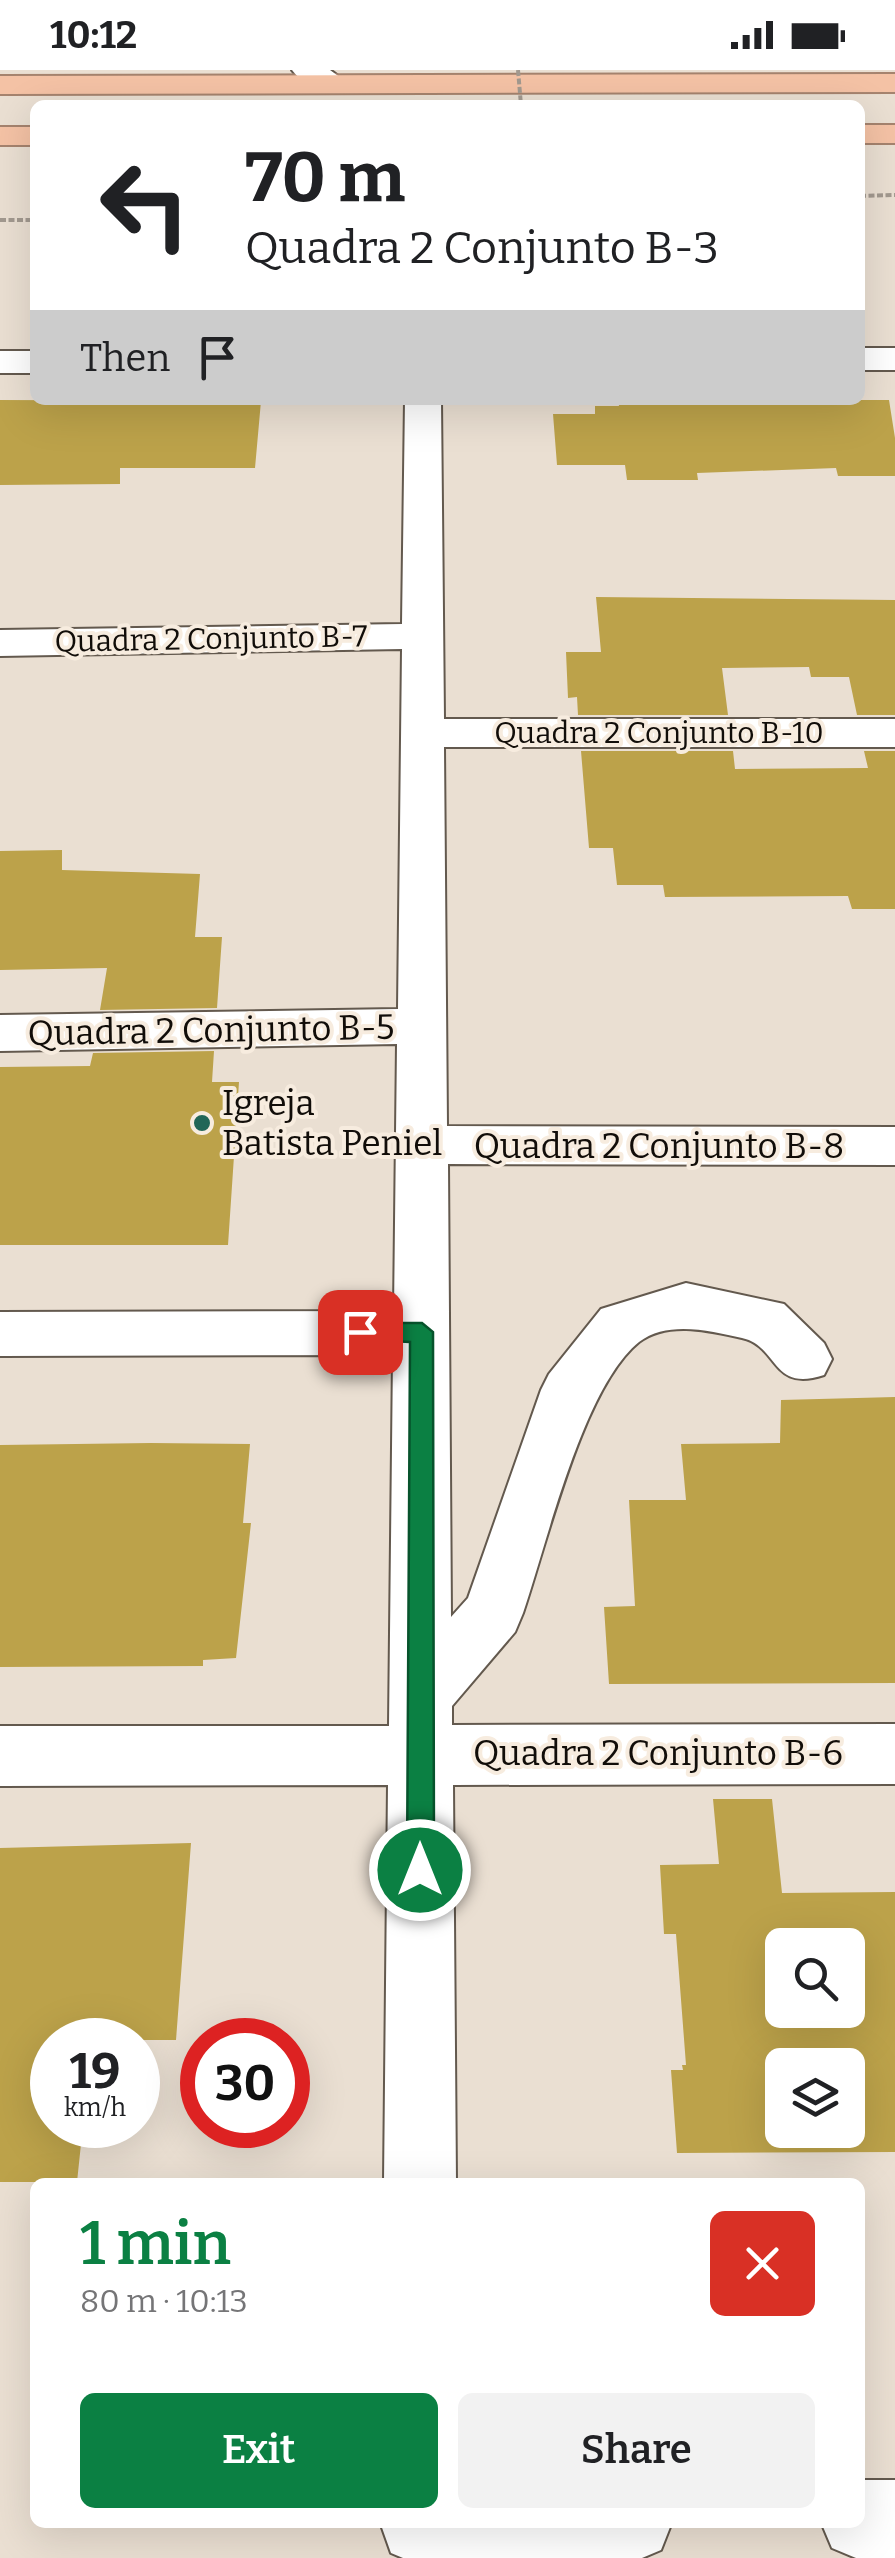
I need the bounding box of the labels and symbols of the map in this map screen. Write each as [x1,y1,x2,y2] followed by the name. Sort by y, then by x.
[54,618,368,660] street label: Quadra 2 Conjunto B-7
[494,715,824,751] street label: Quadra 2 Conjunto B-10
[27,1006,395,1054] street label: Quadra 2 Conjunto B-5
[222,1082,442,1164] place label: Igreja Batista Peniel
[191,1112,213,1134] marker: Igreja Batista Peniel
[474,1125,844,1167] street label: Quadra 2 Conjunto B-8
[318,1290,403,1375] pin
[473,1732,843,1774] street label: Quadra 2 Conjunto B-6
[368,1818,472,1922] position arrow
[180,2018,310,2148] speed limit sign: 30

